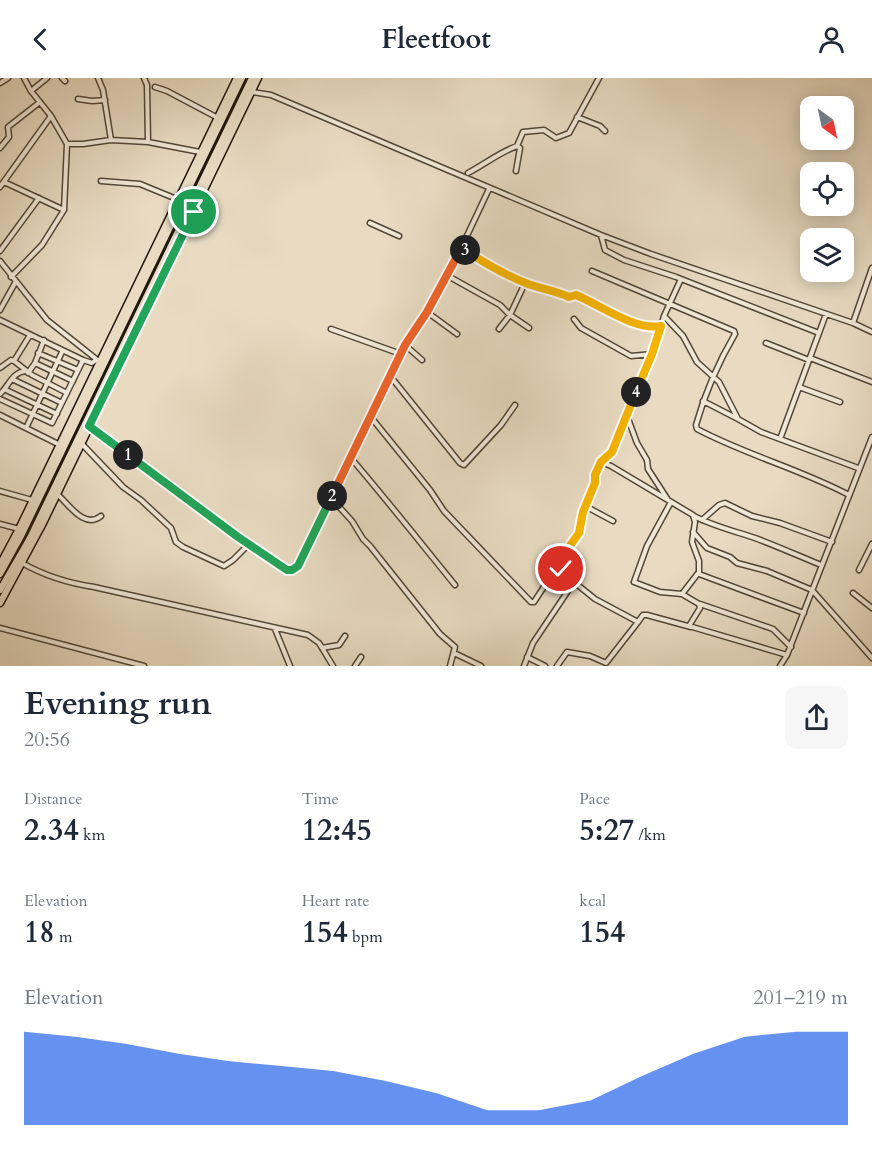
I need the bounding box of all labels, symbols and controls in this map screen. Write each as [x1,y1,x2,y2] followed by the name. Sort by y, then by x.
[381,21,491,58] text: Fleetfoot
[24,23,57,56] icon: back
[815,23,848,56] icon: person
[800,96,854,150] north arrow
[800,96,854,282] map controls
[800,162,854,216] button: locate
[168,186,219,237] pin
[177,195,210,228] icon: arrive
[800,228,854,282] button: layers
[450,235,480,265] pin: 3
[461,239,469,261] text: 3
[621,377,651,407] pin: 4
[632,381,640,403] text: 4
[113,440,143,470] pin: 1
[124,444,132,466] text: 1
[317,481,347,511] pin: 2
[328,485,336,507] text: 2
[535,543,586,594] pin
[544,552,577,585] icon: check
[24,681,212,726] text: Evening run
[785,686,848,749] button: share
[24,726,70,753] text: 20:56
[24,788,82,810] text: Distance
[302,788,339,810] text: Time
[579,788,610,810] text: Pace
[24,810,79,851] text: 2.34
[302,810,372,851] text: 12:45
[579,810,634,851] text: 5:27
[79,824,105,846] text: km
[634,824,666,846] text: /km
[24,890,88,912] text: Elevation
[302,890,369,912] text: Heart rate
[579,890,606,912] text: kcal
[24,912,55,953] text: 18
[302,912,348,953] text: 154
[579,912,625,953] text: 154
[55,926,73,948] text: m
[348,926,383,948] text: bpm
[24,984,103,1011] text: Elevation
[753,984,848,1011] text: 201–219 m

